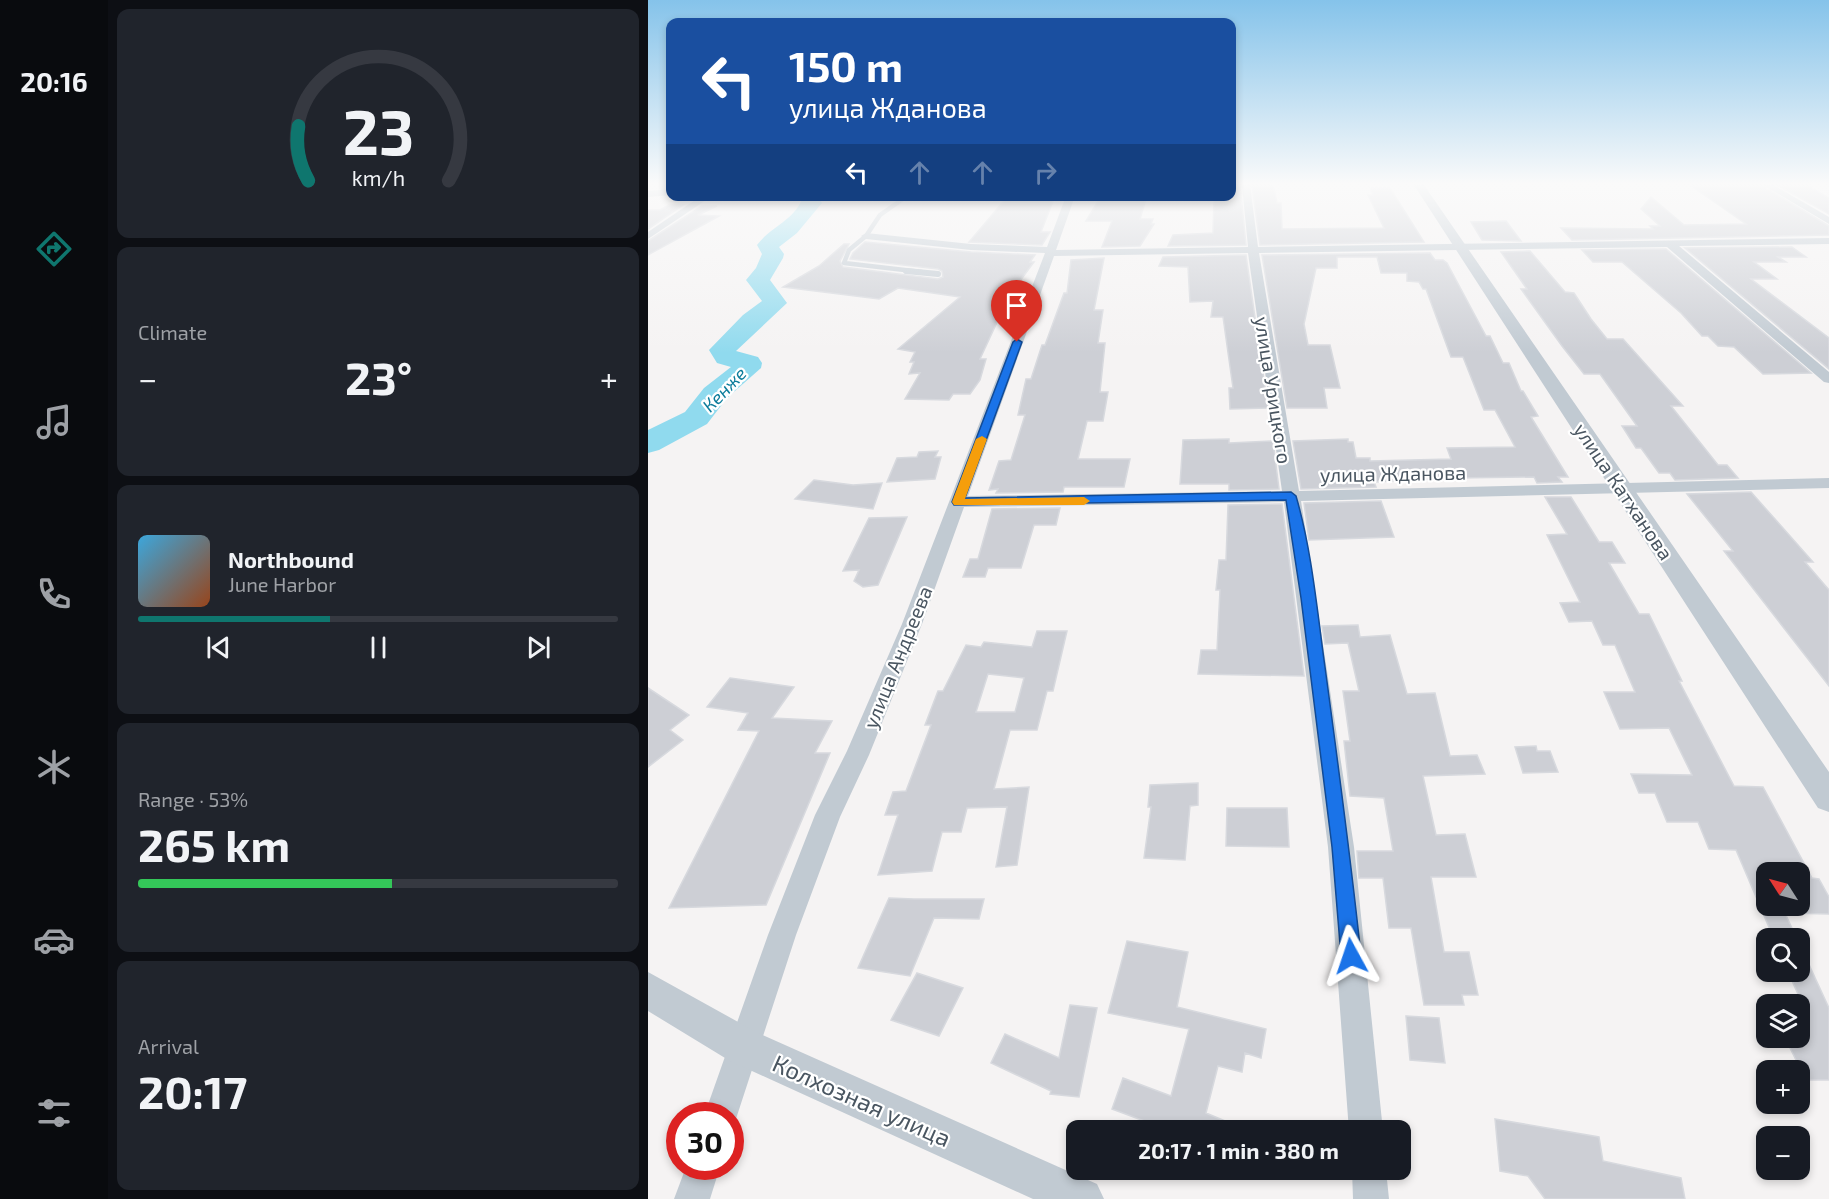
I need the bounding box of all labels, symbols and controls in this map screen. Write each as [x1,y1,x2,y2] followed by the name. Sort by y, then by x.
[789,40,903,90] text: 150 m
[690,42,768,120] icon: left
[20,65,88,97] text: 20:16
[789,91,987,123] text: улица Жданова
[342,93,414,168] text: 23
[840,156,873,189] icon: left
[903,156,936,189] icon: ahead
[966,156,999,189] icon: ahead
[1029,156,1062,189] icon: right
[351,165,405,190] text: km/h
[33,228,75,270] icon: directions
[991,280,1042,342] pin
[1000,289,1033,322] icon: arrive
[1250,315,1297,466] street label: улица Урицкого
[138,320,207,344] text: Climate
[345,350,412,404] text: 23°
[138,358,157,398] text: −
[600,358,618,398] text: +
[697,362,751,416] water label: Кенже
[33,401,75,443] icon: music
[1568,418,1679,565] street label: улица Катханова
[1320,460,1466,487] street label: улица Жданова
[228,546,354,572] text: Northbound
[228,572,336,596] text: June Harbor
[33,573,75,615] icon: phone
[857,582,937,732] street label: улица Андреева
[202,631,235,664] icon: previous
[362,631,395,664] icon: pause
[522,631,555,664] icon: next
[33,746,75,788] icon: climate
[138,787,248,811] text: Range · 53%
[138,817,290,871] text: 265 km
[1756,862,1810,916] north arrow
[1756,862,1810,1180] map controls
[33,919,75,961] icon: car
[1319,924,1383,988] position arrow
[1756,928,1810,982] button: search
[1756,994,1810,1048] button: layers
[138,1034,199,1058] text: Arrival
[768,1048,956,1153] street label: Колхозная улица
[1756,1060,1810,1114] button: +
[138,1064,247,1118] text: 20:17
[33,1092,75,1134] icon: filters
[666,1102,744,1180] speed limit sign: 30
[1756,1126,1810,1180] button: −
[1138,1137,1339,1163] text: 20:17 · 1 min · 380 m

